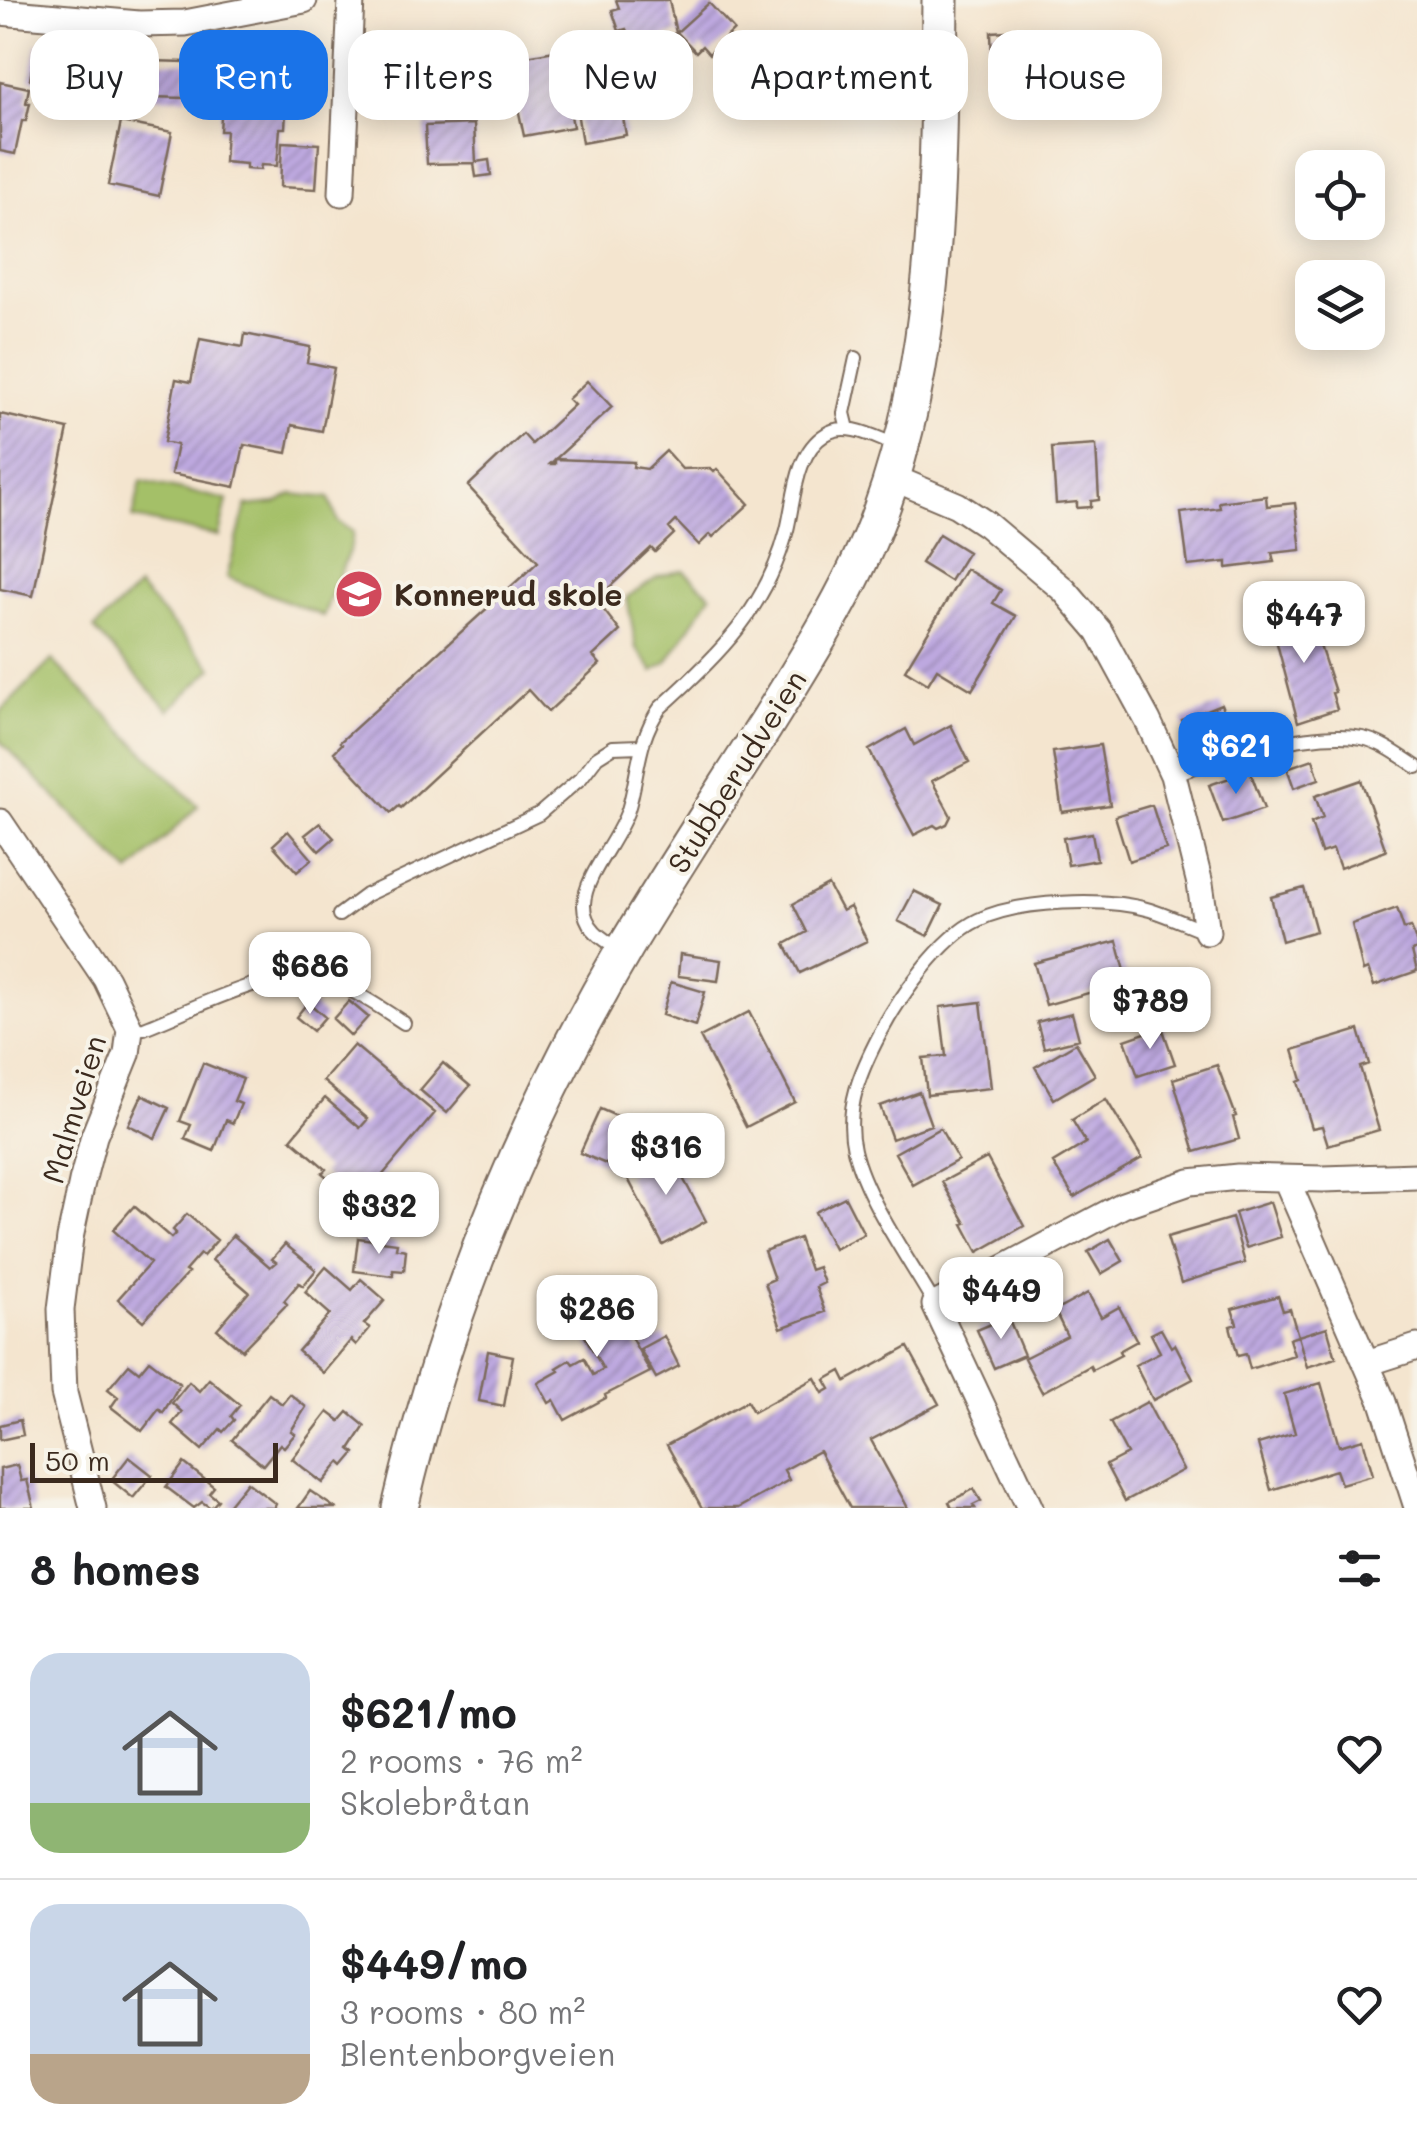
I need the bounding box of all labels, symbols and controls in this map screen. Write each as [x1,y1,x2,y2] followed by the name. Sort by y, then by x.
[30,30,159,120] chip: Buy
[179,30,328,120] chip: Rent
[348,30,529,120] chip: Filters
[549,30,693,120] chip: New
[713,30,968,120] chip: Apartment
[988,30,1162,120] chip: House
[1295,150,1385,350] map controls
[1295,150,1385,240] button: locate
[1295,260,1385,350] button: layers
[333,568,385,620] school or university icon: Konnerud skole
[394,574,622,614] place label: Konnerud skole
[1245,581,1363,666] pin: $447
[1265,592,1343,634] text: $447
[657,662,815,880] street label: Stubberudveien
[1177,712,1295,797] pin: $621
[1200,723,1272,765] text: $621
[251,932,369,1017] pin: $686
[271,943,349,985] text: $686
[1091,967,1209,1052] pin: $789
[1112,978,1188,1020] text: $789
[32,1030,114,1188] street label: Malmveien
[607,1113,725,1198] pin: $316
[630,1124,702,1166] text: $316
[320,1172,438,1257] pin: $332
[341,1183,417,1225] text: $332
[942,1257,1060,1342] pin: $449
[961,1268,1041,1310] text: $449
[538,1275,656,1360] pin: $286
[559,1286,635,1328] text: $286
[30,1438,278,1482] scale bar
[45,1442,110,1478] text: 50 m
[30,1541,201,1596] text: 8 homes
[1332,1541,1387,1596] icon: filters
[340,1684,517,1739] text: $621/mo
[110,1693,230,1813] icon: home
[1332,1726,1387,1781] icon: heart
[340,1739,583,1781] text: 2 rooms · 76 m²
[340,1781,530,1823] text: Skolebråtan
[340,1935,528,1990] text: $449/mo
[110,1944,230,2064] icon: home
[1332,1977,1387,2032] icon: heart
[340,1990,585,2032] text: 3 rooms · 80 m²
[340,2032,615,2074] text: Blentenborgveien

